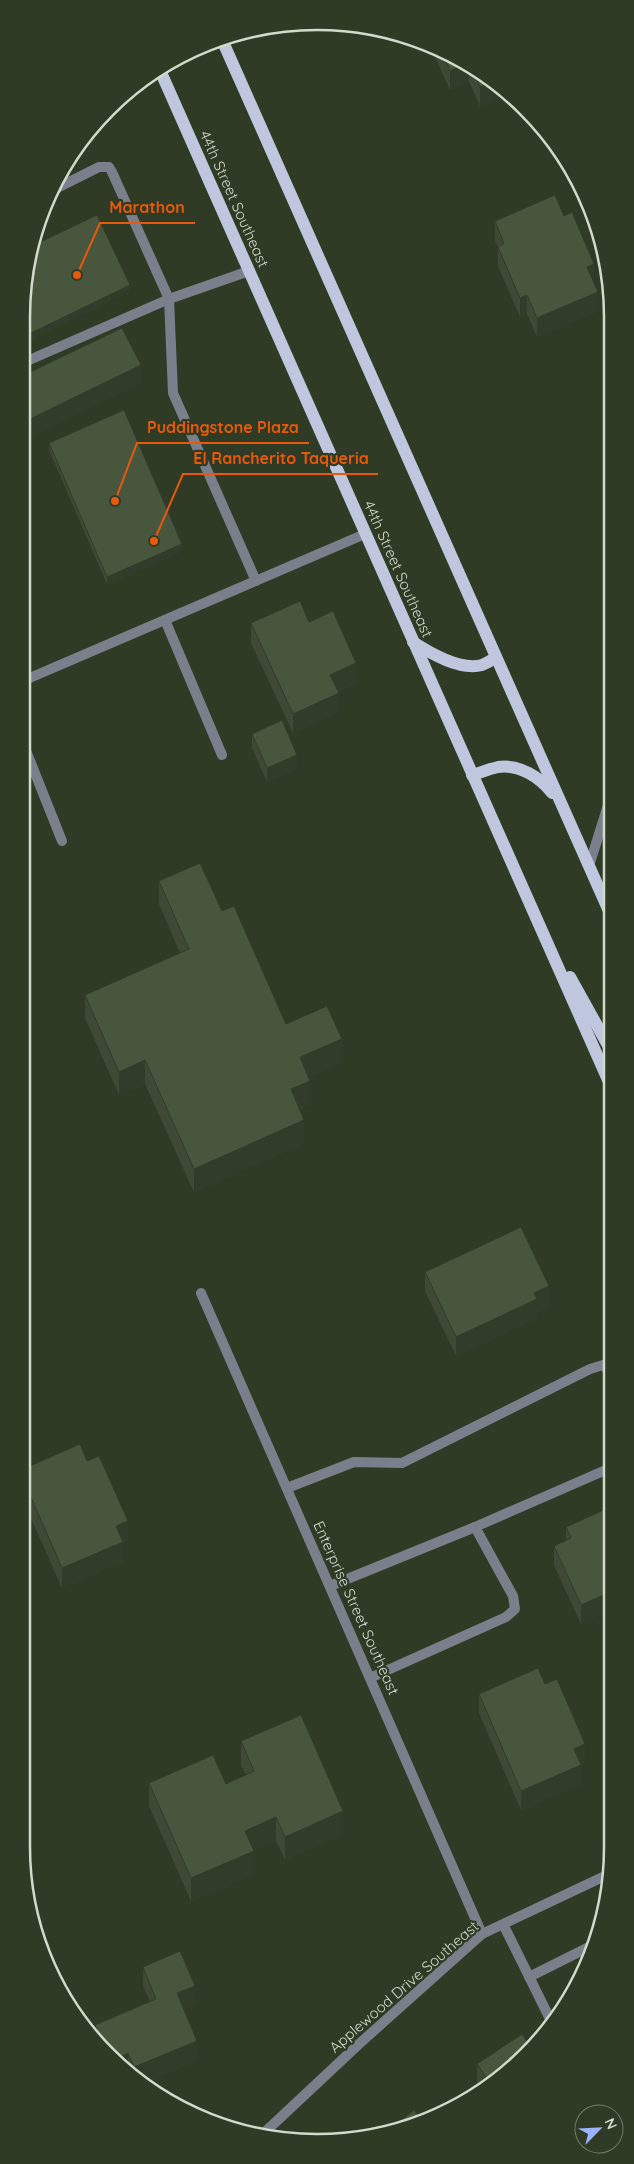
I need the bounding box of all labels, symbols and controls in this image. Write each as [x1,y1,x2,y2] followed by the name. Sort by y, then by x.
[196,127,273,270] street label: 44th Street Southeast
[100,192,195,223] callout: Marathon
[109,197,185,217] text: Marathon
[137,412,309,443] callout: Puddingstone Plaza
[147,417,299,437] text: Puddingstone Plaza
[183,443,378,474] callout: El Rancherito Taqueria
[193,448,369,468] text: El Rancherito Taqueria
[360,497,437,640] street label: 44th Street Southeast
[309,1518,403,1698] street label: Enterprise Street Southeast
[325,1917,482,2057] street label: Applewood Drive Southeast
[574,2104,624,2154] north arrow
[601,2115,621,2132] text: N

